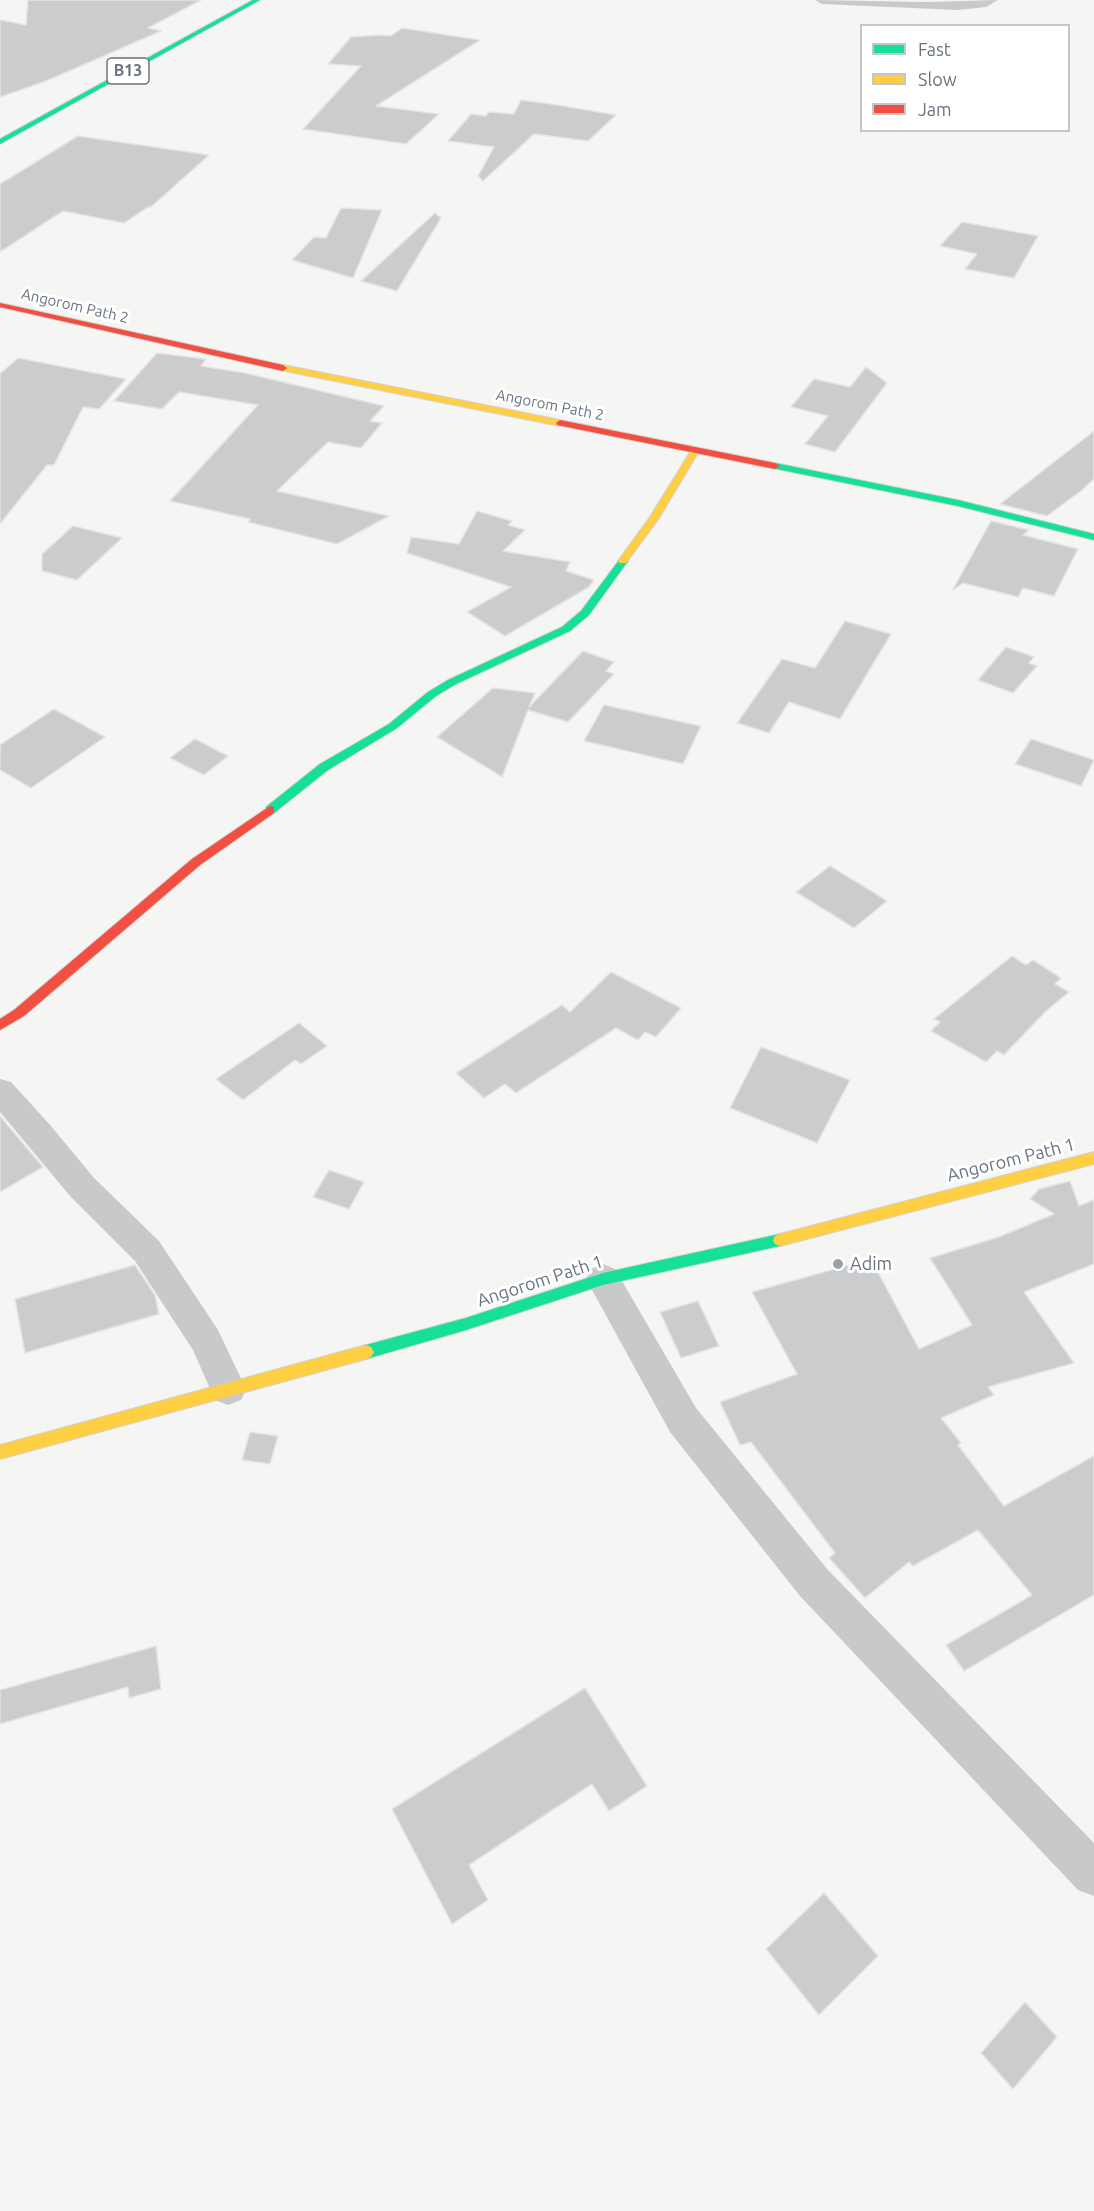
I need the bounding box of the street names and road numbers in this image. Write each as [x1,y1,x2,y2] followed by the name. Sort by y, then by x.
[107,58,149,84] road number: B13
[20,285,130,327] street label: Angorom Path 2
[495,386,605,424] street label: Angorom Path 2
[945,1134,1077,1186] street label: Angorom Path 1
[474,1250,606,1312] street label: Angorom Path 1

